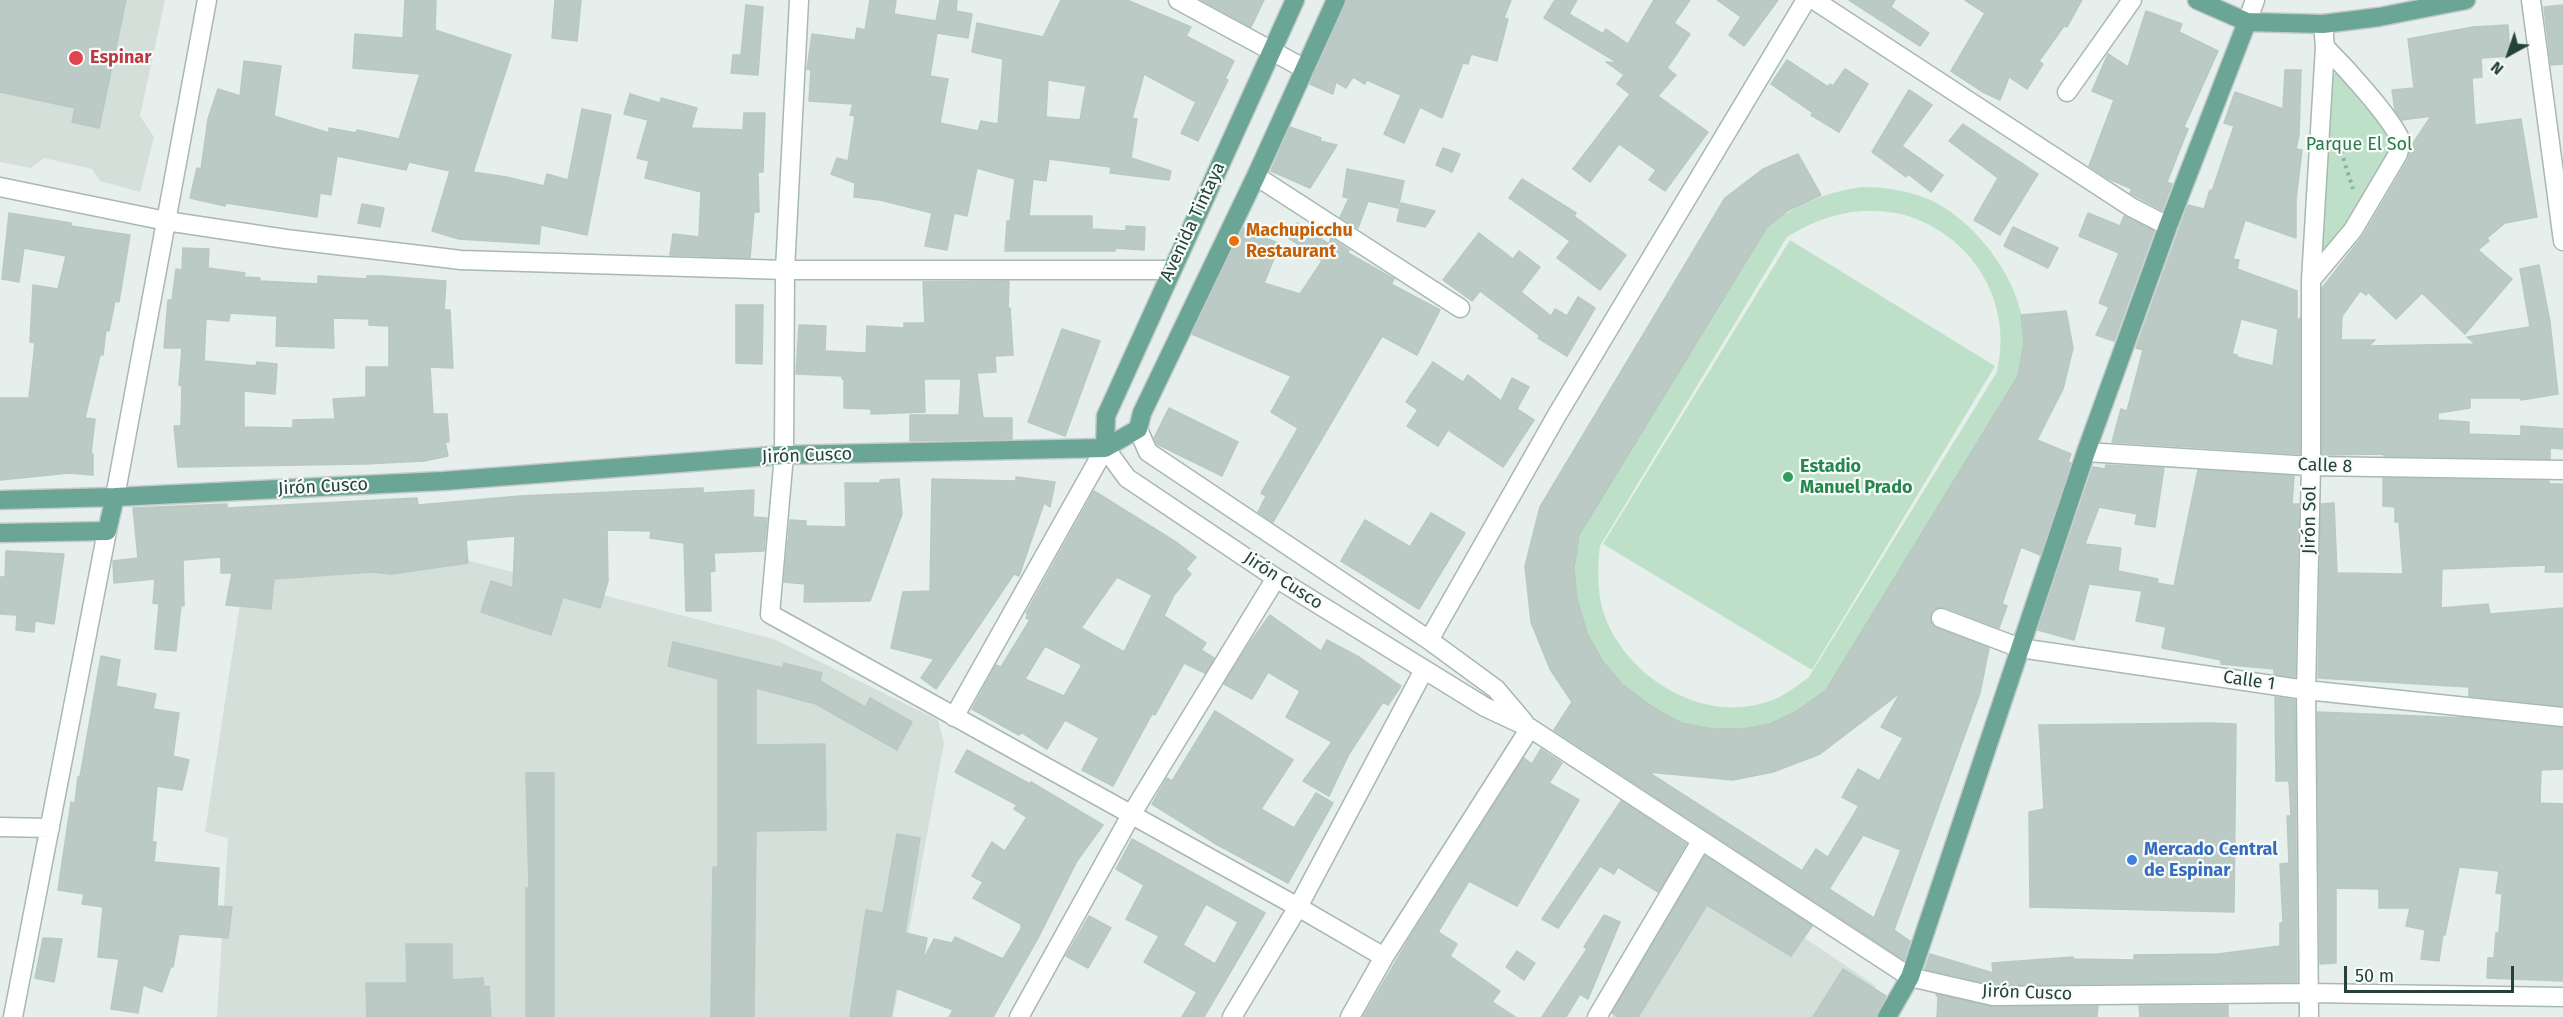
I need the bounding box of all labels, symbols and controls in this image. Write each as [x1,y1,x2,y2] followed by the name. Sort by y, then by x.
[2479,24,2539,84] north arrow
[90,47,151,69] place label: Espinar
[67,49,85,67] marker: Espinar
[2487,57,2507,79] text: N
[2306,134,2412,156] park label: Parque El Sol
[1156,159,1230,285] street label: Avenida Tintaya
[1246,220,1353,262] place label: Machupicchu Restaurant
[1227,234,1241,248] marker: Machupicchu Restaurant
[762,444,852,468] street label: Jirón Cusco
[2297,454,2353,478] street label: Calle 8
[1800,456,1912,498] place label: Estadio Manuel Prado
[1781,470,1795,484] marker: Estadio Manuel Prado
[277,474,369,500] street label: Jirón Cusco
[2299,486,2321,554] street label: Jirón Sol
[1239,547,1327,615] street label: Jirón Cusco
[2222,667,2276,695] street label: Calle 1
[2144,839,2278,882] place label: Mercado Central de Espinar
[2125,853,2139,867] marker: Mercado Central de Espinar
[2347,954,2516,992] scale bar
[2355,965,2394,987] text: 50 m
[1982,981,2072,1005] street label: Jirón Cusco

